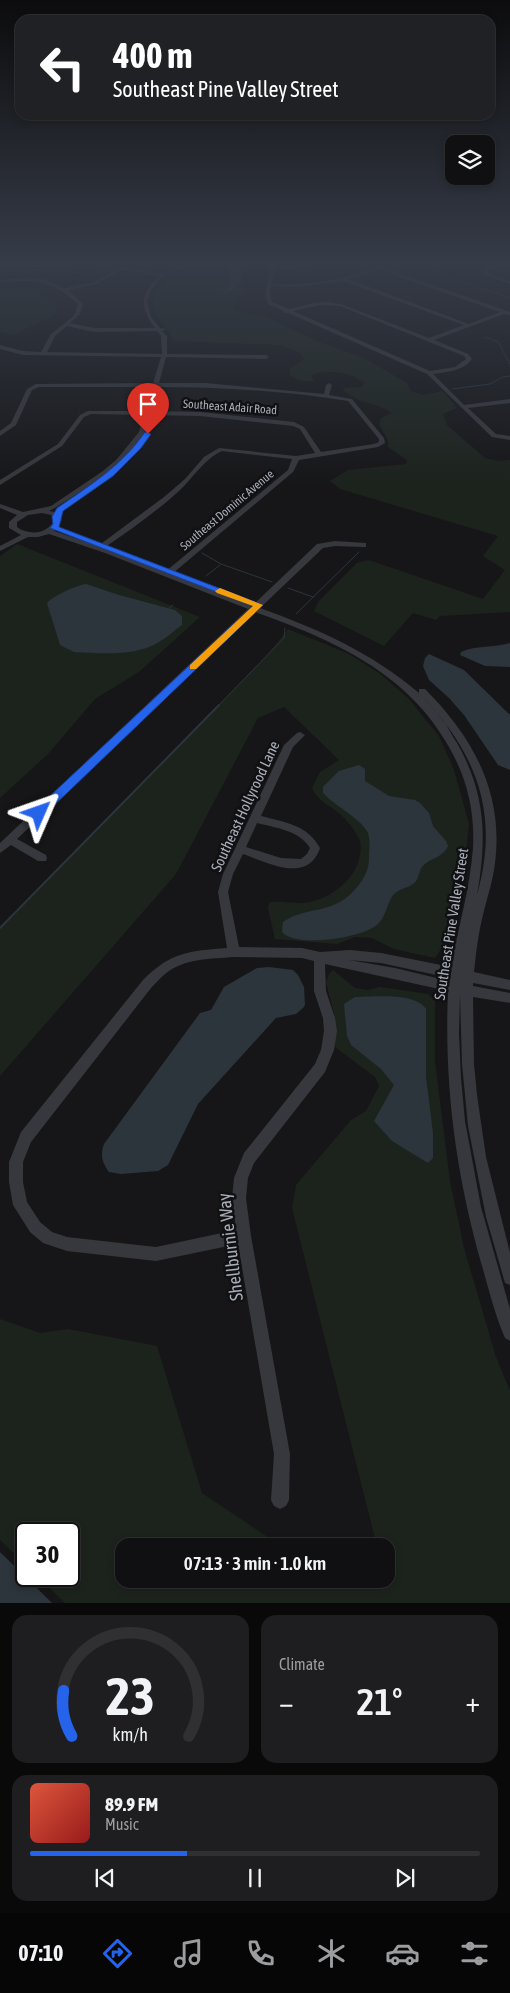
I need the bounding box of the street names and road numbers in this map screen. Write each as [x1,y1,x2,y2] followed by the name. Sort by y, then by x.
[183,397,277,417] street label: Southeast Adair Road
[177,467,277,553] street label: Southeast Dominic Avenue
[207,738,283,874] street label: Southeast Hollyrood Lane
[431,847,471,1001] street label: Southeast Pine Valley Street
[213,1192,247,1302] street label: Shellburnie Way

